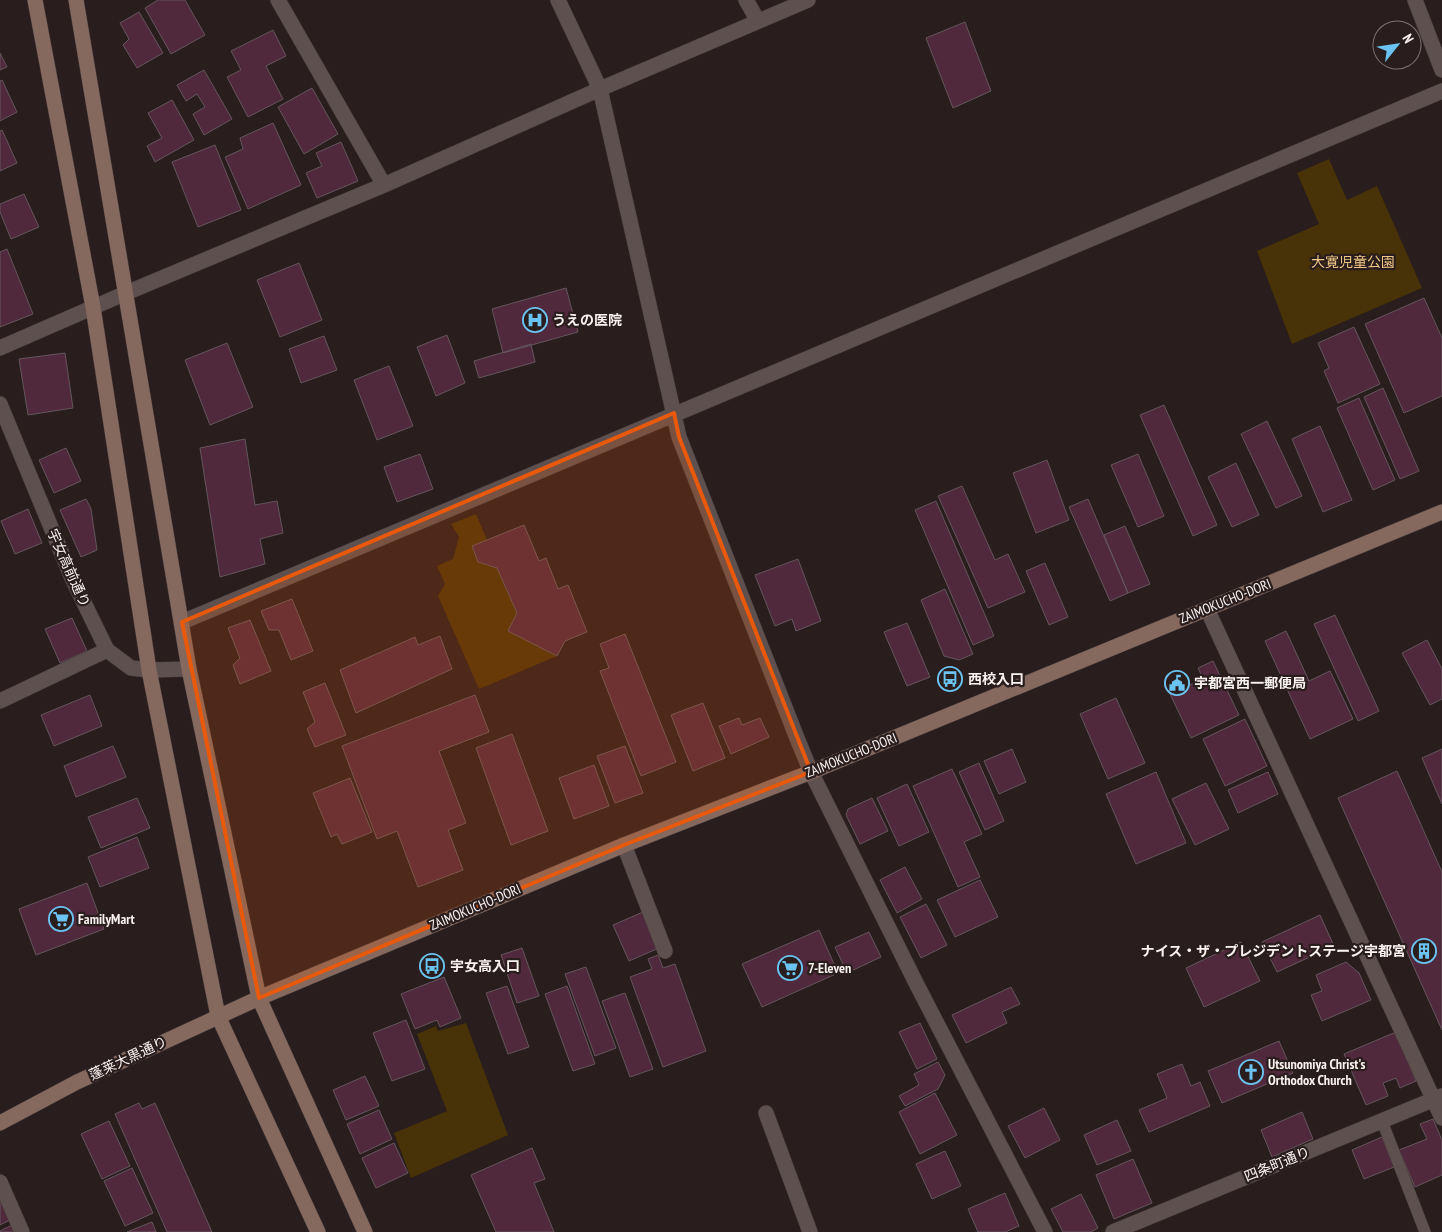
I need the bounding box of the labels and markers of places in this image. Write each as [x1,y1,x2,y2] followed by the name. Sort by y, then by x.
[522,307,548,333] hospital icon: うえの医院
[552,311,622,329] place label: うえの医院
[937,666,963,692] bus stop icon: 西校入口
[968,670,1024,688] place label: 西校入口
[1164,670,1190,696] public building icon: 宇都宮西一郵便局
[1194,674,1306,692] place label: 宇都宮西一郵便局
[48,906,74,932] supermarket icon: FamilyMart
[78,910,135,928] place label: FamilyMart
[1411,938,1437,964] building icon: ナイス・ザ・プレジデントステージ宇都宮
[1141,942,1406,960] place label: ナイス・ザ・プレジデントステージ宇都宮
[419,953,445,979] bus stop icon: 宇女高入口
[777,955,803,981] supermarket icon: 7-Eleven
[450,957,520,975] place label: 宇女高入口
[808,959,851,977] place label: 7-Eleven
[1268,1055,1365,1089] place label: Utsunomiya Christ's Orthodox Church
[1238,1059,1264,1085] church icon: Utsunomiya Christ's Orthodox Church

